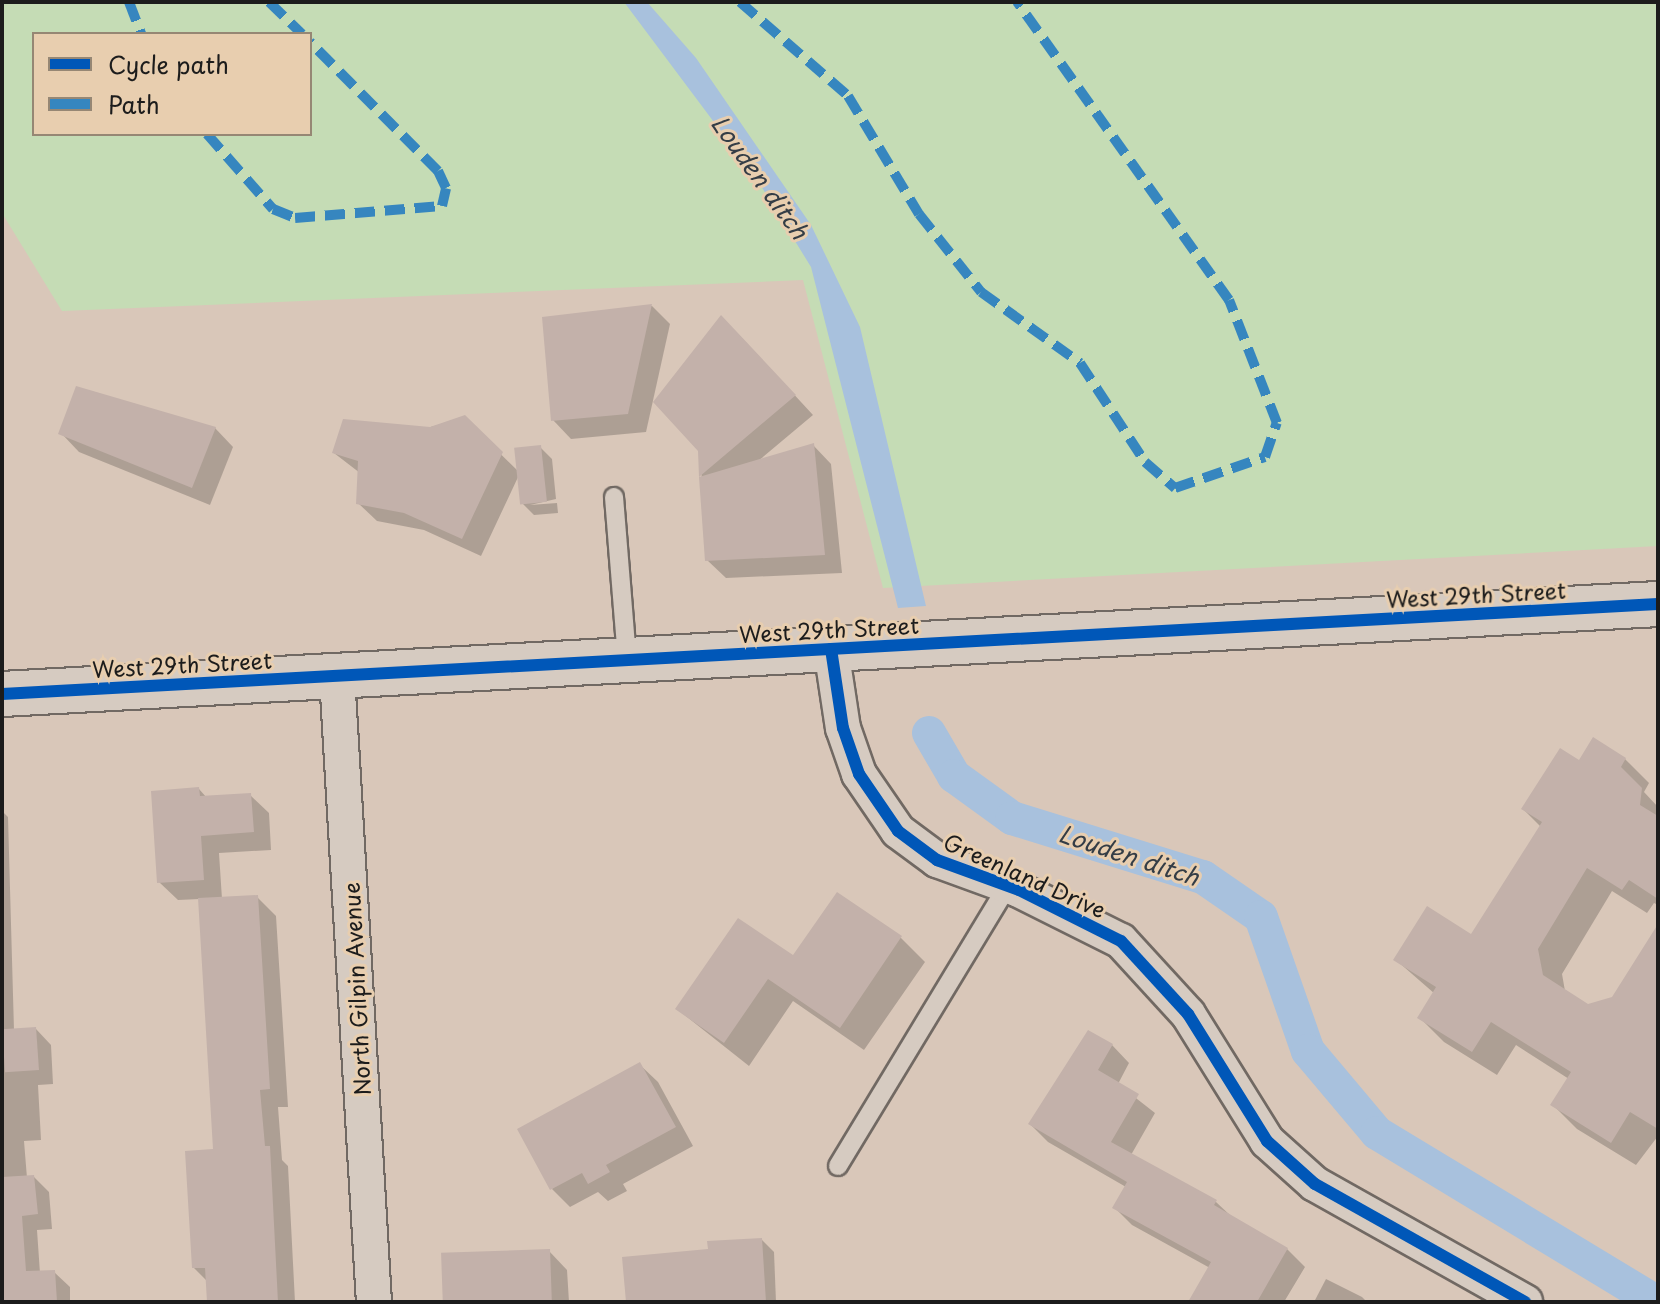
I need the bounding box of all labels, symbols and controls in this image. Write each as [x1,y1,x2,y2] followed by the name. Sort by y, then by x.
[32,32,312,136] legend
[108,46,229,82] text: Cycle path
[108,86,160,122] text: Path
[706,110,814,244] water label: Louden ditch
[1385,576,1567,612] street label: West 29th Street
[738,611,920,647] street label: West 29th Street
[91,646,273,682] street label: West 29th Street
[1055,819,1203,891] water label: Louden ditch
[940,827,1110,923] street label: Greenland Drive
[337,882,375,1096] street label: North Gilpin Avenue

